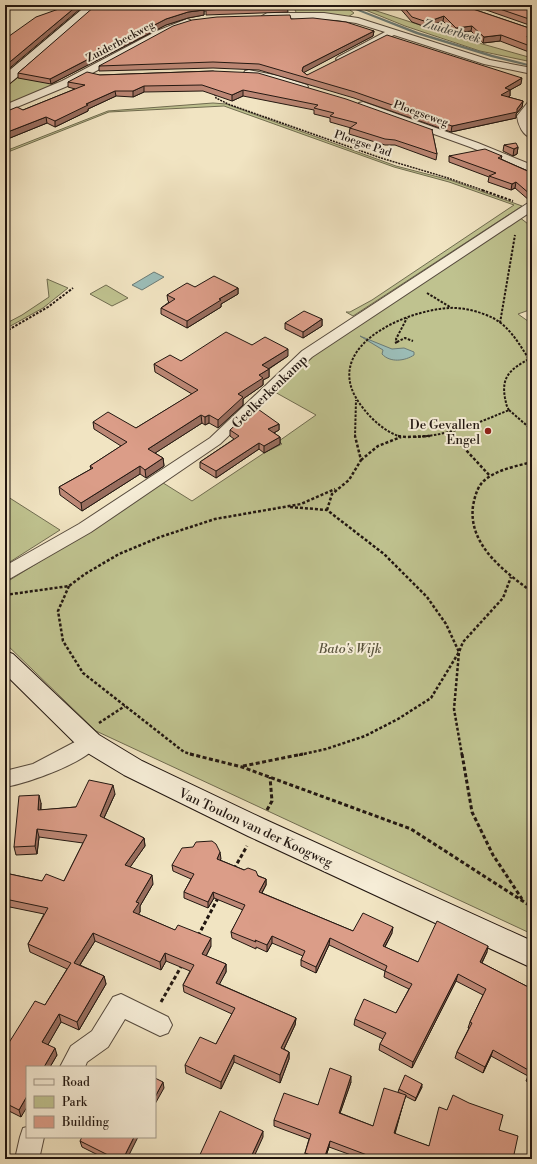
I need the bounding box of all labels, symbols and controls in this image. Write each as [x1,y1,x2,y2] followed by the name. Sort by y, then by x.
[421,16,482,47] water label: Zuiderbeek
[84,18,157,66] street label: Zuiderbeekweg
[391,98,450,130] street label: Ploegseweg
[332,128,394,161] street label: Ploegse Pad
[229,352,311,432] street label: Geelkerkenkamp
[410,417,480,448] place label: De Gevallen Engel
[483,426,493,436] marker: De Gevallen Engel
[317,641,382,657] park label: Bato's Wijk
[175,785,335,871] street label: Van Toulon van der Koogweg
[26,1066,156,1138] legend
[62,1075,90,1090] text: Road
[62,1095,88,1110] text: Park
[61,1115,110,1130] text: Building

